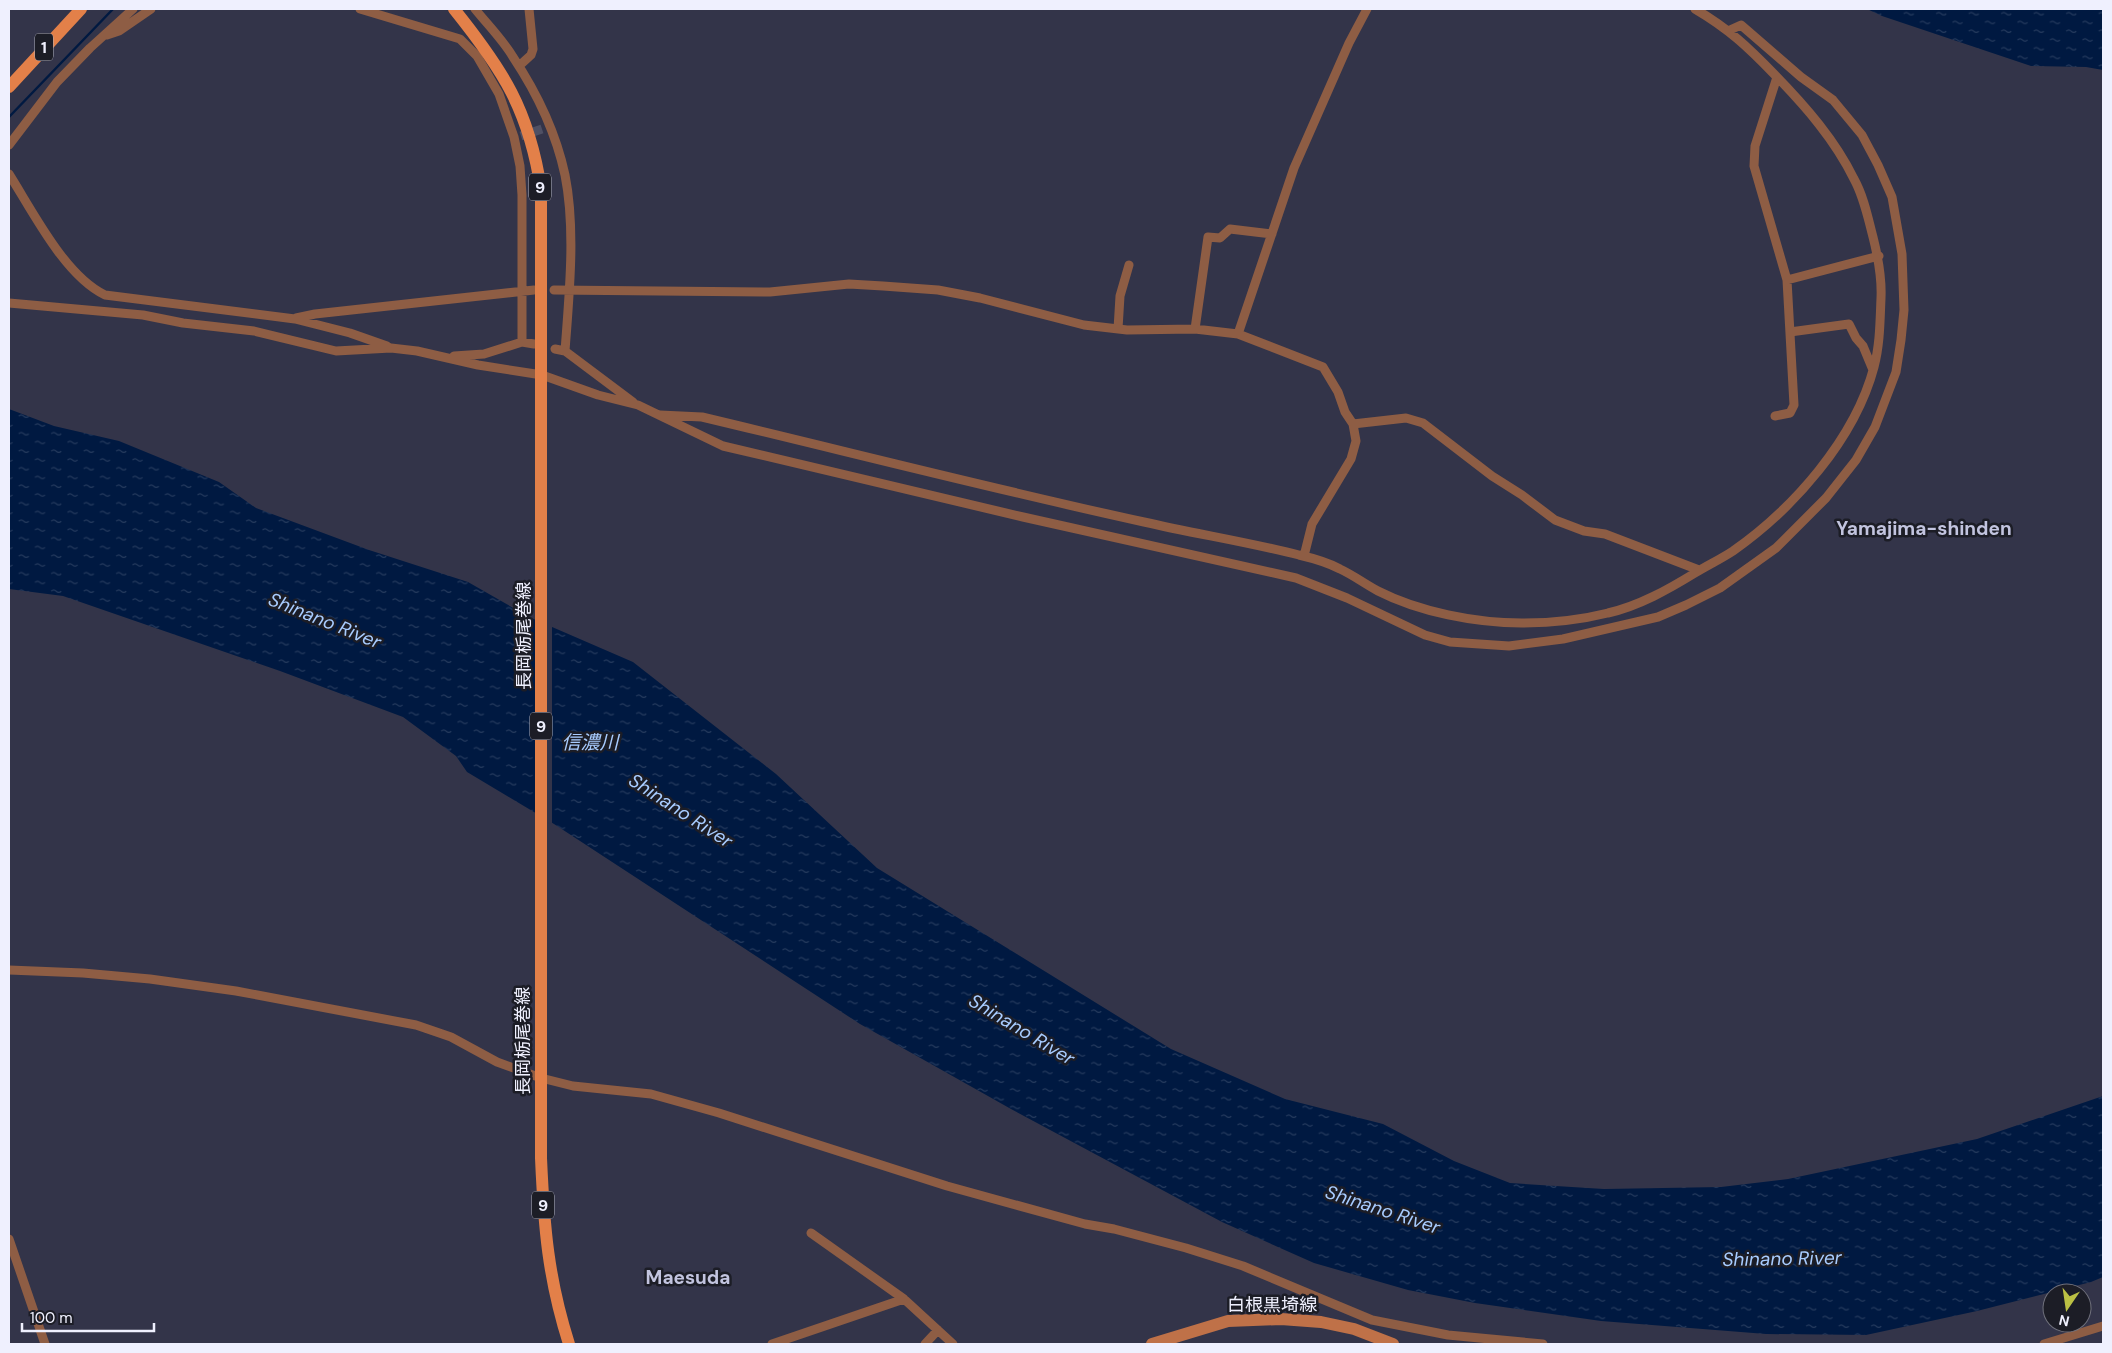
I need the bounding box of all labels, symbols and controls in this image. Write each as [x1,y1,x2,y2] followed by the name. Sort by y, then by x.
[35,34,53,61] road number: 1
[529,173,551,200] road number: 9
[1836,516,2012,541] district label: Yamajima-shinden
[512,582,536,690] street label: 長岡栃尾巻線
[265,587,386,655] water label: Shinano River
[530,712,552,739] road number: 9
[561,730,620,755] water label: 信濃川
[624,767,738,854] water label: Shinano River
[511,987,535,1095] street label: 長岡栃尾巻線
[964,988,1080,1071] water label: Shinano River
[1322,1179,1444,1240] water label: Shinano River
[532,1192,554,1218] road number: 9
[1722,1245,1843,1272] water label: Shinano River
[646,1265,730,1290] district label: Maesuda
[2042,1283,2092,1333] north arrow
[1227,1293,1317,1317] street label: 白根黒埼線
[22,1300,155,1332] scale bar
[30,1308,73,1328] text: 100 m
[2057,1311,2071,1331] text: N

